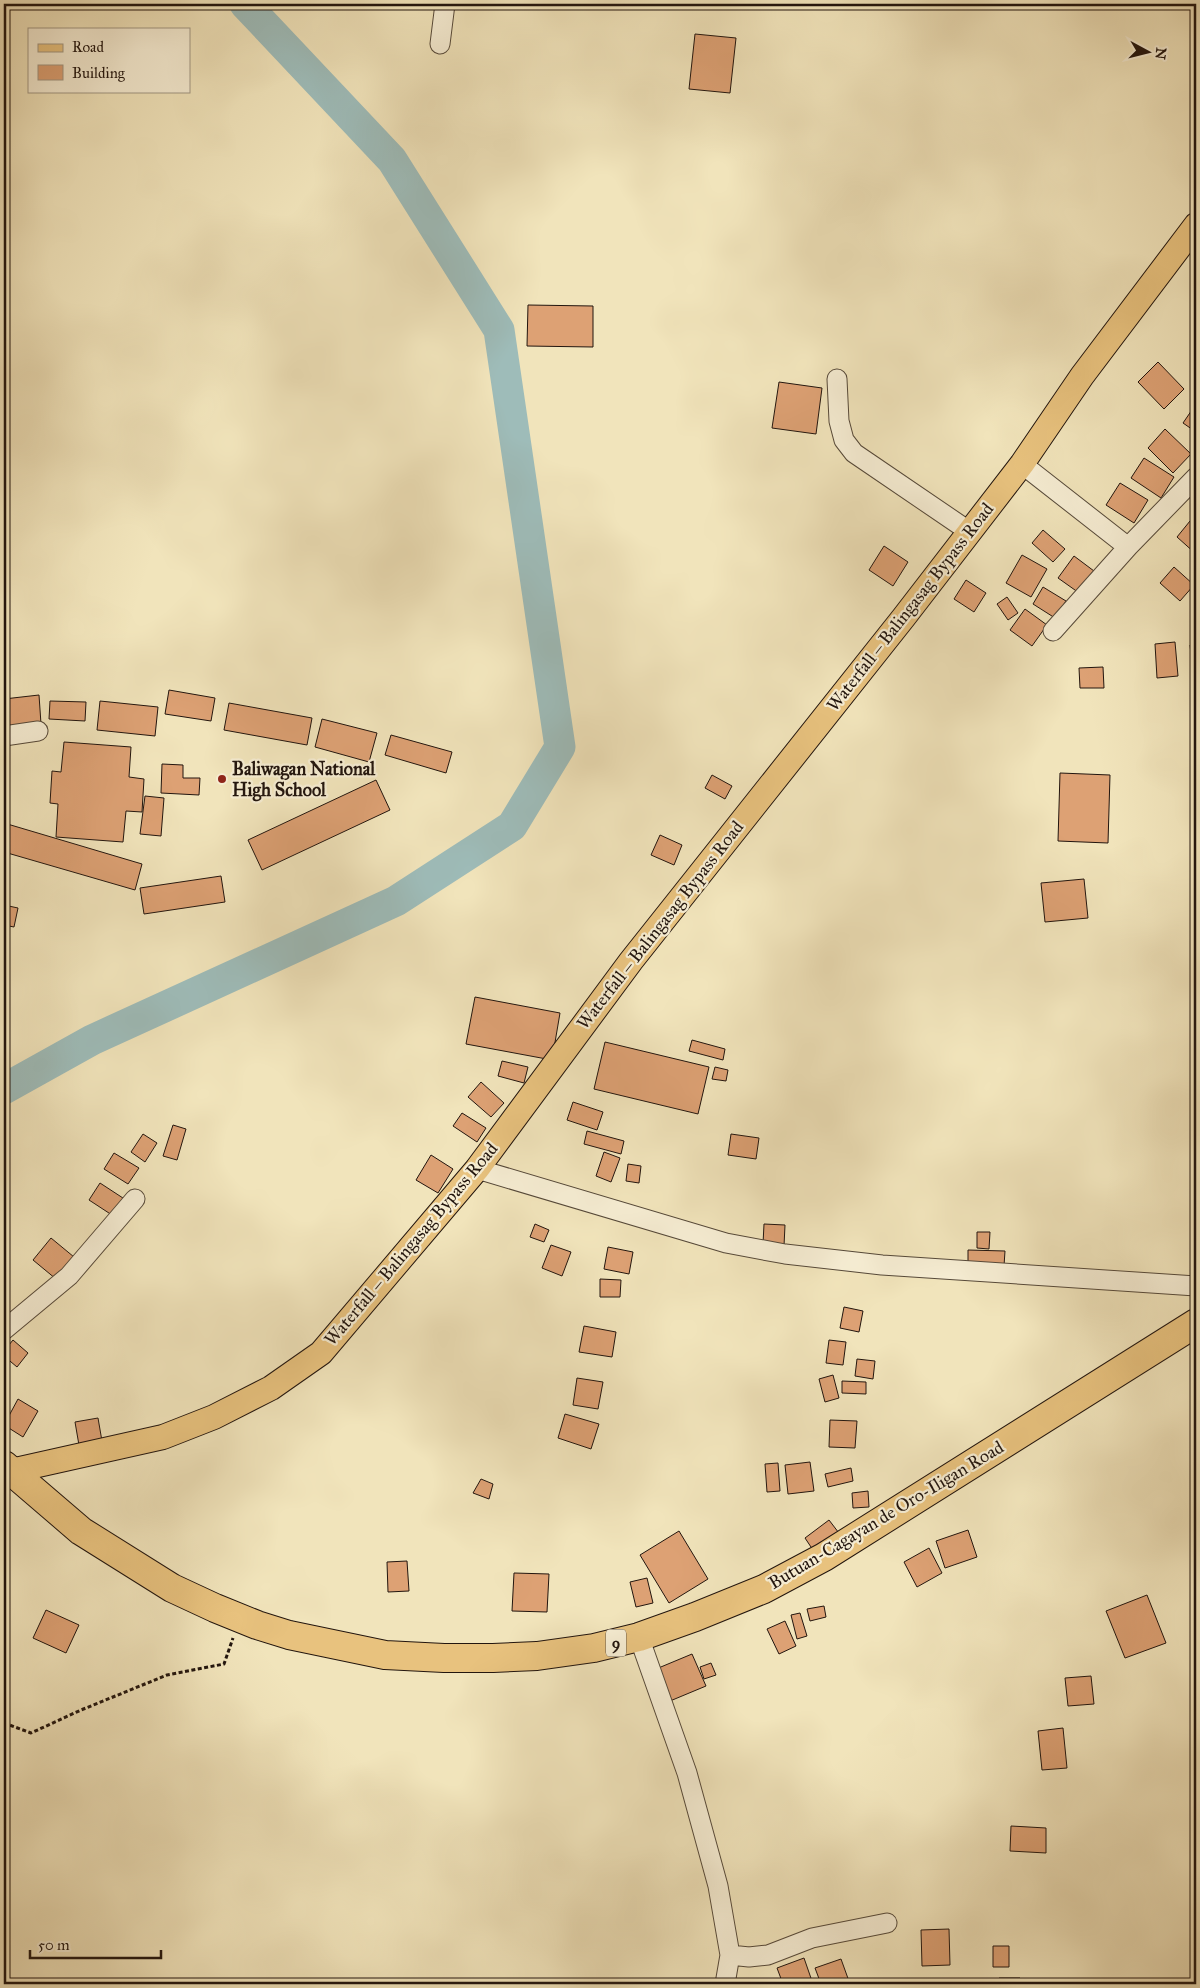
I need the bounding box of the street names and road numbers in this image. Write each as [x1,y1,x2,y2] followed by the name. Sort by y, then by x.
[822,498,999,716] street label: Waterfall ‒ Balingasag Bypass Road
[572,816,749,1034] street label: Waterfall ‒ Balingasag Bypass Road
[320,1138,503,1351] street label: Waterfall ‒ Balingasag Bypass Road
[764,1436,1008,1595] street label: Butuan-Cagayan de Oro-Iligan Road
[606,1630,626,1656] road number: 9

